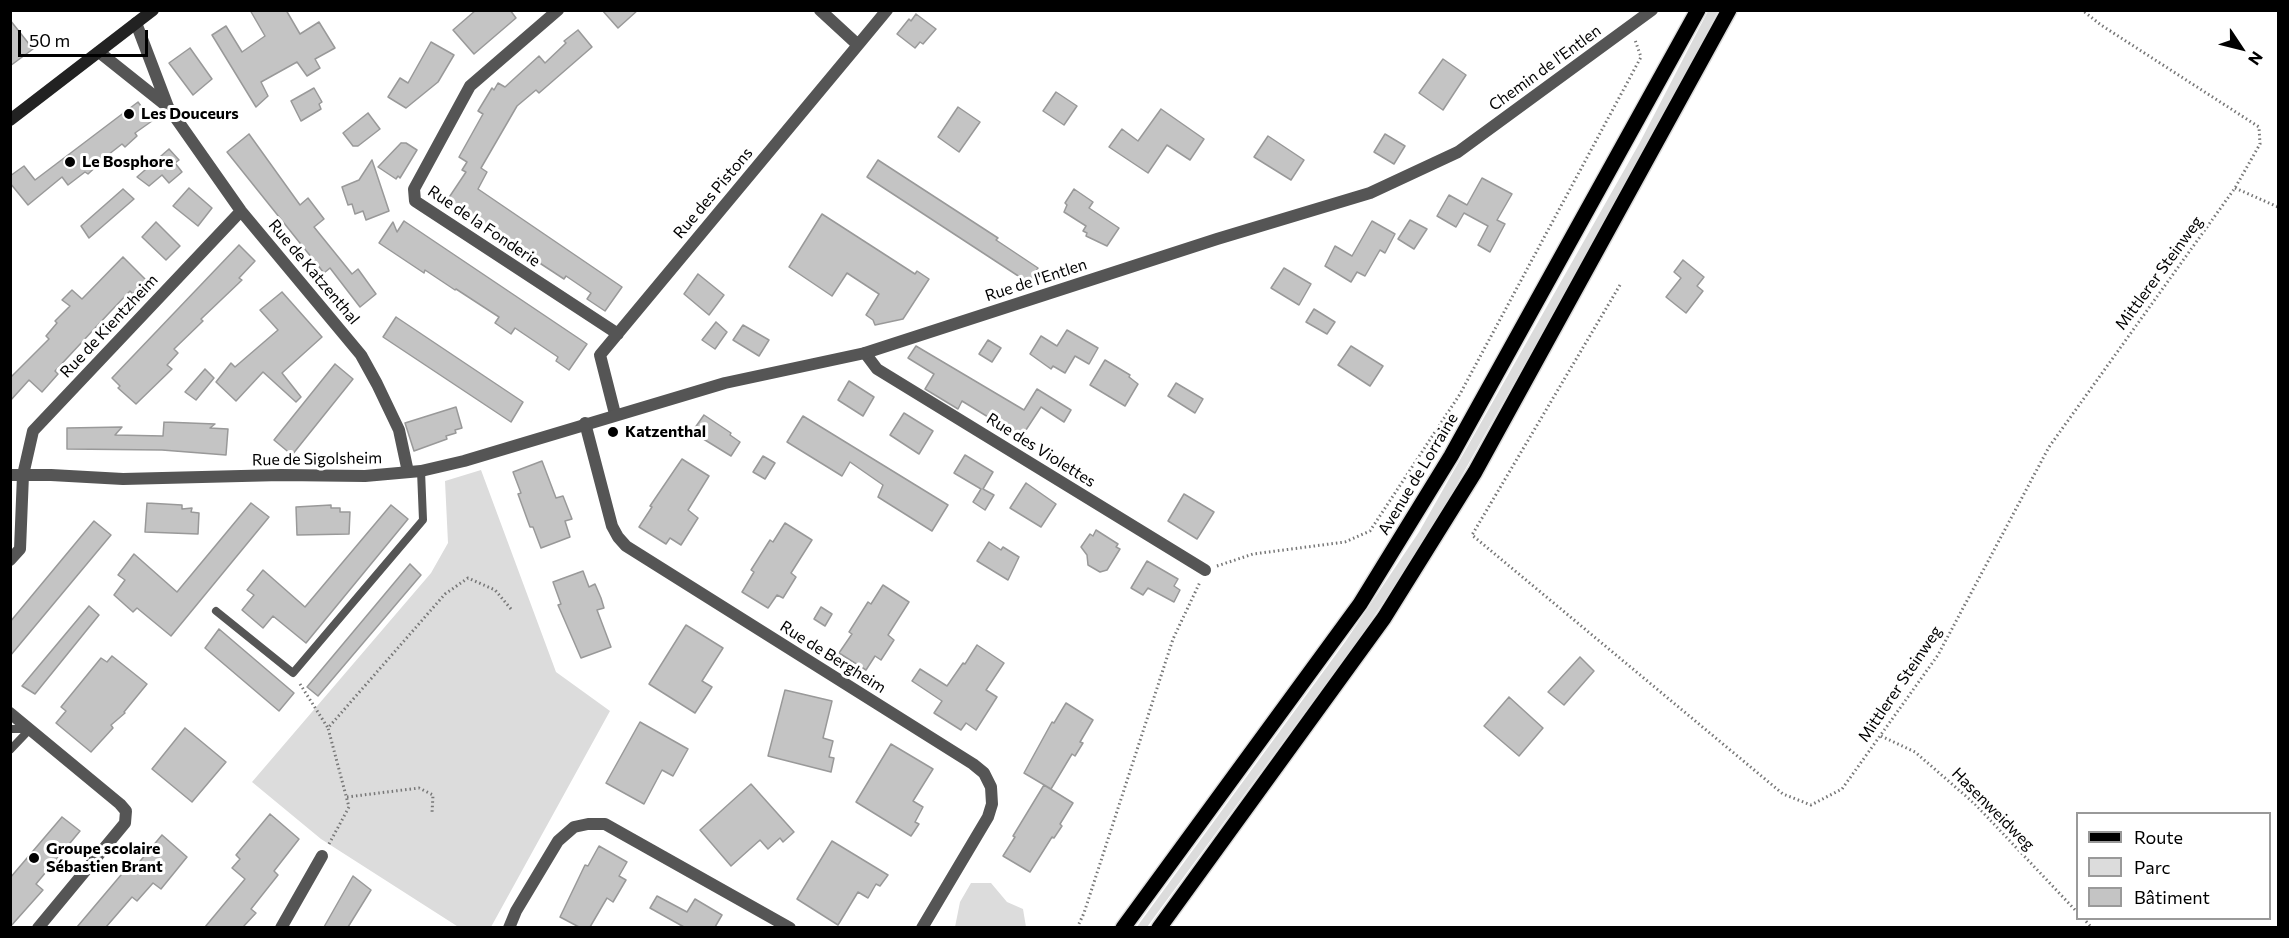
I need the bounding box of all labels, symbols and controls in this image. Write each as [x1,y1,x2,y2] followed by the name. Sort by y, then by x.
[21,18,152,56] scale bar
[2211,18,2271,78] north arrow
[1485,21,1605,115] street label: Chemin de l'Entlen
[29,29,70,51] text: 50 m
[2245,48,2267,69] text: N
[141,104,239,124] place label: Les Douceurs
[122,107,136,121] marker: Les Douceurs
[669,144,757,242] street label: Rue des Pistons
[82,152,173,172] place label: Le Bosphore
[63,155,77,169] marker: Le Bosphore
[424,181,544,271] street label: Rue de la Fonderie
[2111,212,2207,334] street label: Mittlerer Steinweg
[264,216,364,328] street label: Rue de Katzenthal
[983,254,1089,306] street label: Rue de l'Entlen
[56,270,162,382] street label: Rue de Kientzheim
[983,409,1099,491] street label: Rue des Violettes
[1374,410,1462,538] street label: Avenue de Lorraine
[625,422,706,442] place label: Katzenthal
[606,425,620,439] marker: Katzenthal
[252,448,382,470] street label: Rue de Sigolsheim
[776,617,890,697] street label: Rue de Bergheim
[1854,622,1946,746] street label: Mittlerer Steinweg
[1948,764,2038,854] street label: Hasenweidweg
[2076,812,2271,920] legend
[2134,826,2183,848] text: Route
[46,839,163,877] place label: Groupe scolaire Sébastien Brant
[27,851,41,865] marker: Groupe scolaire Sébastien Brant
[2134,856,2171,878] text: Parc
[2134,886,2210,908] text: Bâtiment

